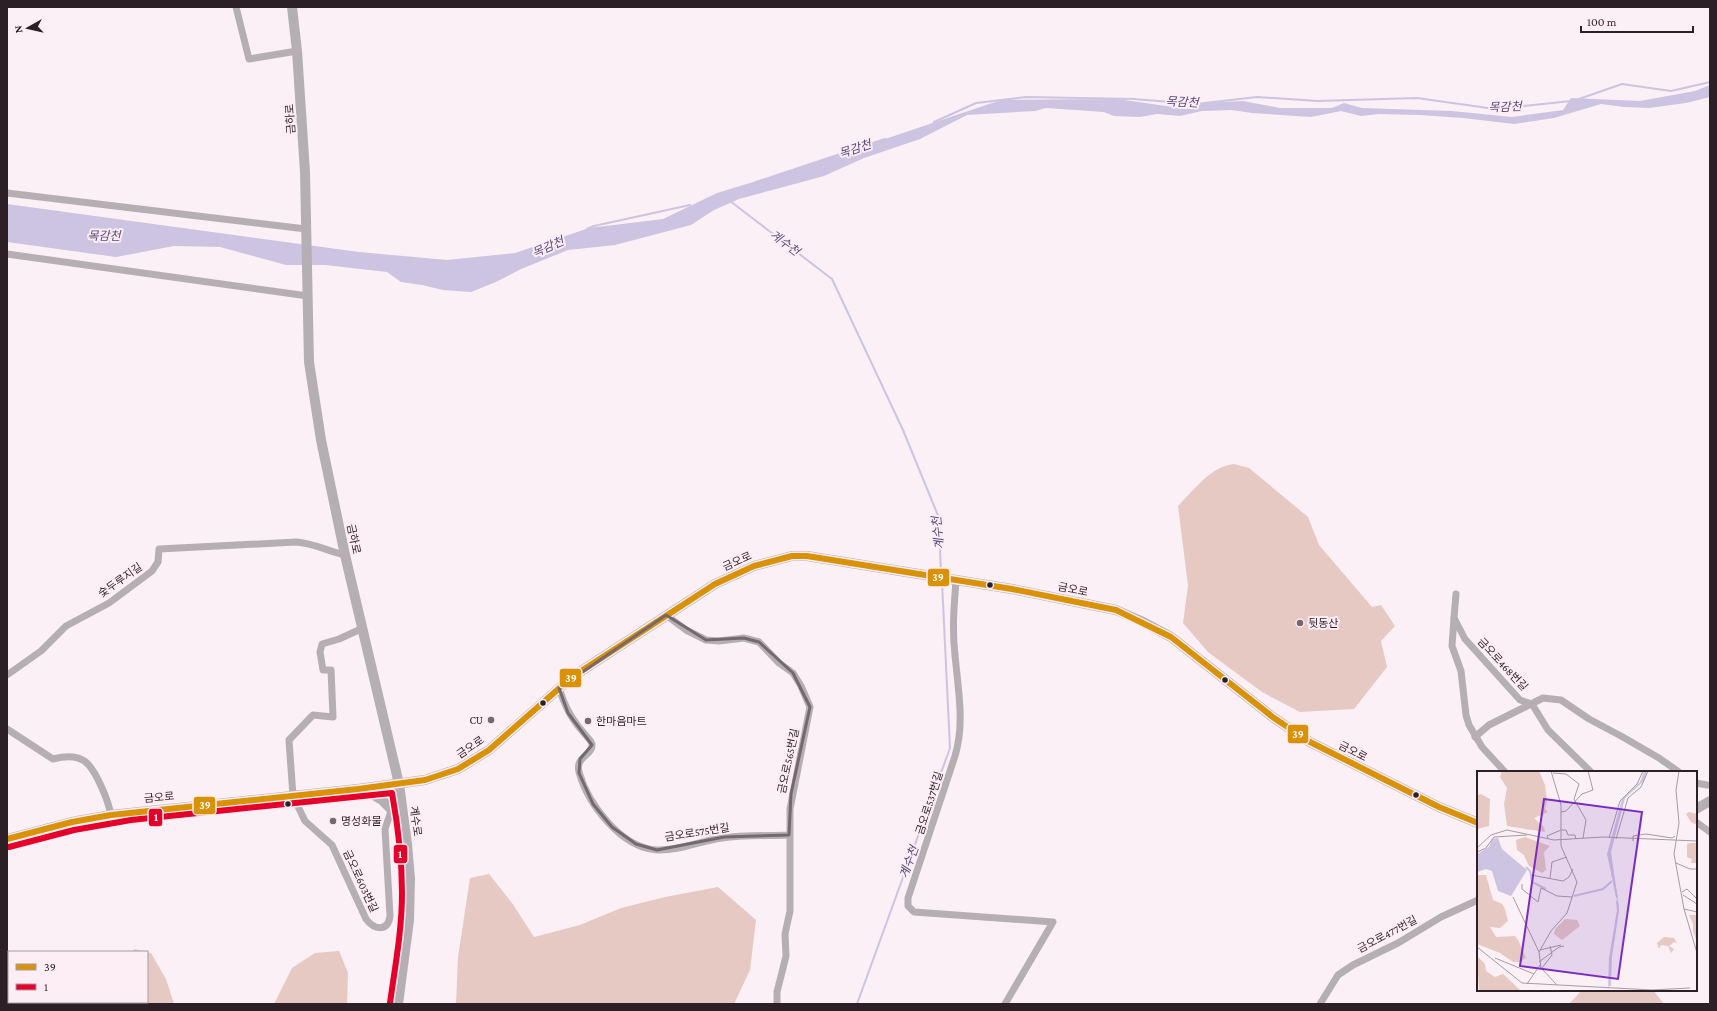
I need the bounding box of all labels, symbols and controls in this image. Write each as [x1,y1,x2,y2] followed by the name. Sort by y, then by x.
[8,8,48,48] north arrow
[1581,8,1693,34] scale bar
[1587,15,1617,29] text: 100 m
[12,24,25,34] text: N
[1165,94,1201,110] water label: 목감천
[1488,99,1524,115] water label: 목감천
[283,103,297,135] street label: 금하로
[837,137,875,161] water label: 목감천
[768,227,804,260] water label: 계수천
[87,229,123,243] water label: 목감천
[530,233,568,260] water label: 목감천
[929,514,947,550] water label: 계수천
[345,523,363,555] street label: 금하로
[721,549,753,573] street label: 금오로
[96,561,144,599] street label: 숯두루지길
[927,568,950,587] line badge: 39
[932,571,944,583] text: 39
[985,580,995,590] unlabelled marker
[1057,580,1089,598] street label: 금오로
[1308,617,1338,629] place label: 뒷동산
[1295,618,1305,628] marker: 뒷동산
[1476,635,1530,693] street label: 금오로468번길
[559,668,582,688] line badge: 39
[565,672,577,684] text: 39
[1220,675,1230,685] unlabelled marker
[538,698,548,708] unlabelled marker
[469,714,483,726] place label: CU
[486,715,496,725] marker: CU
[596,715,647,727] place label: 한마음마트
[583,716,593,726] marker: 한마음마트
[1287,724,1309,744] line badge: 39
[775,727,801,795] street label: 금오로565번길
[1292,728,1304,740] text: 39
[454,734,486,760] street label: 금오로
[1337,739,1369,763] street label: 금오로
[913,770,945,836] street label: 금오로537번길
[1477,771,1697,991] inset map
[143,790,175,804] street label: 금오로
[1411,790,1421,800] unlabelled marker
[193,796,216,815] line badge: 39
[199,799,211,811] text: 39
[283,799,293,809] unlabelled marker
[408,805,424,837] street label: 계수로
[148,808,163,827] line badge: 1
[154,811,158,823] text: 1
[341,815,381,827] place label: 명성화물
[328,816,338,826] marker: 명성화물
[664,821,730,843] street label: 금오로575번길
[897,842,922,880] water label: 계수천
[393,844,408,864] line badge: 1
[341,848,381,914] street label: 금오로603번길
[398,848,402,860] text: 1
[1355,913,1419,955] street label: 금오로477번길
[8,951,148,1003] legend
[44,960,56,974] text: 39
[44,980,48,994] text: 1

